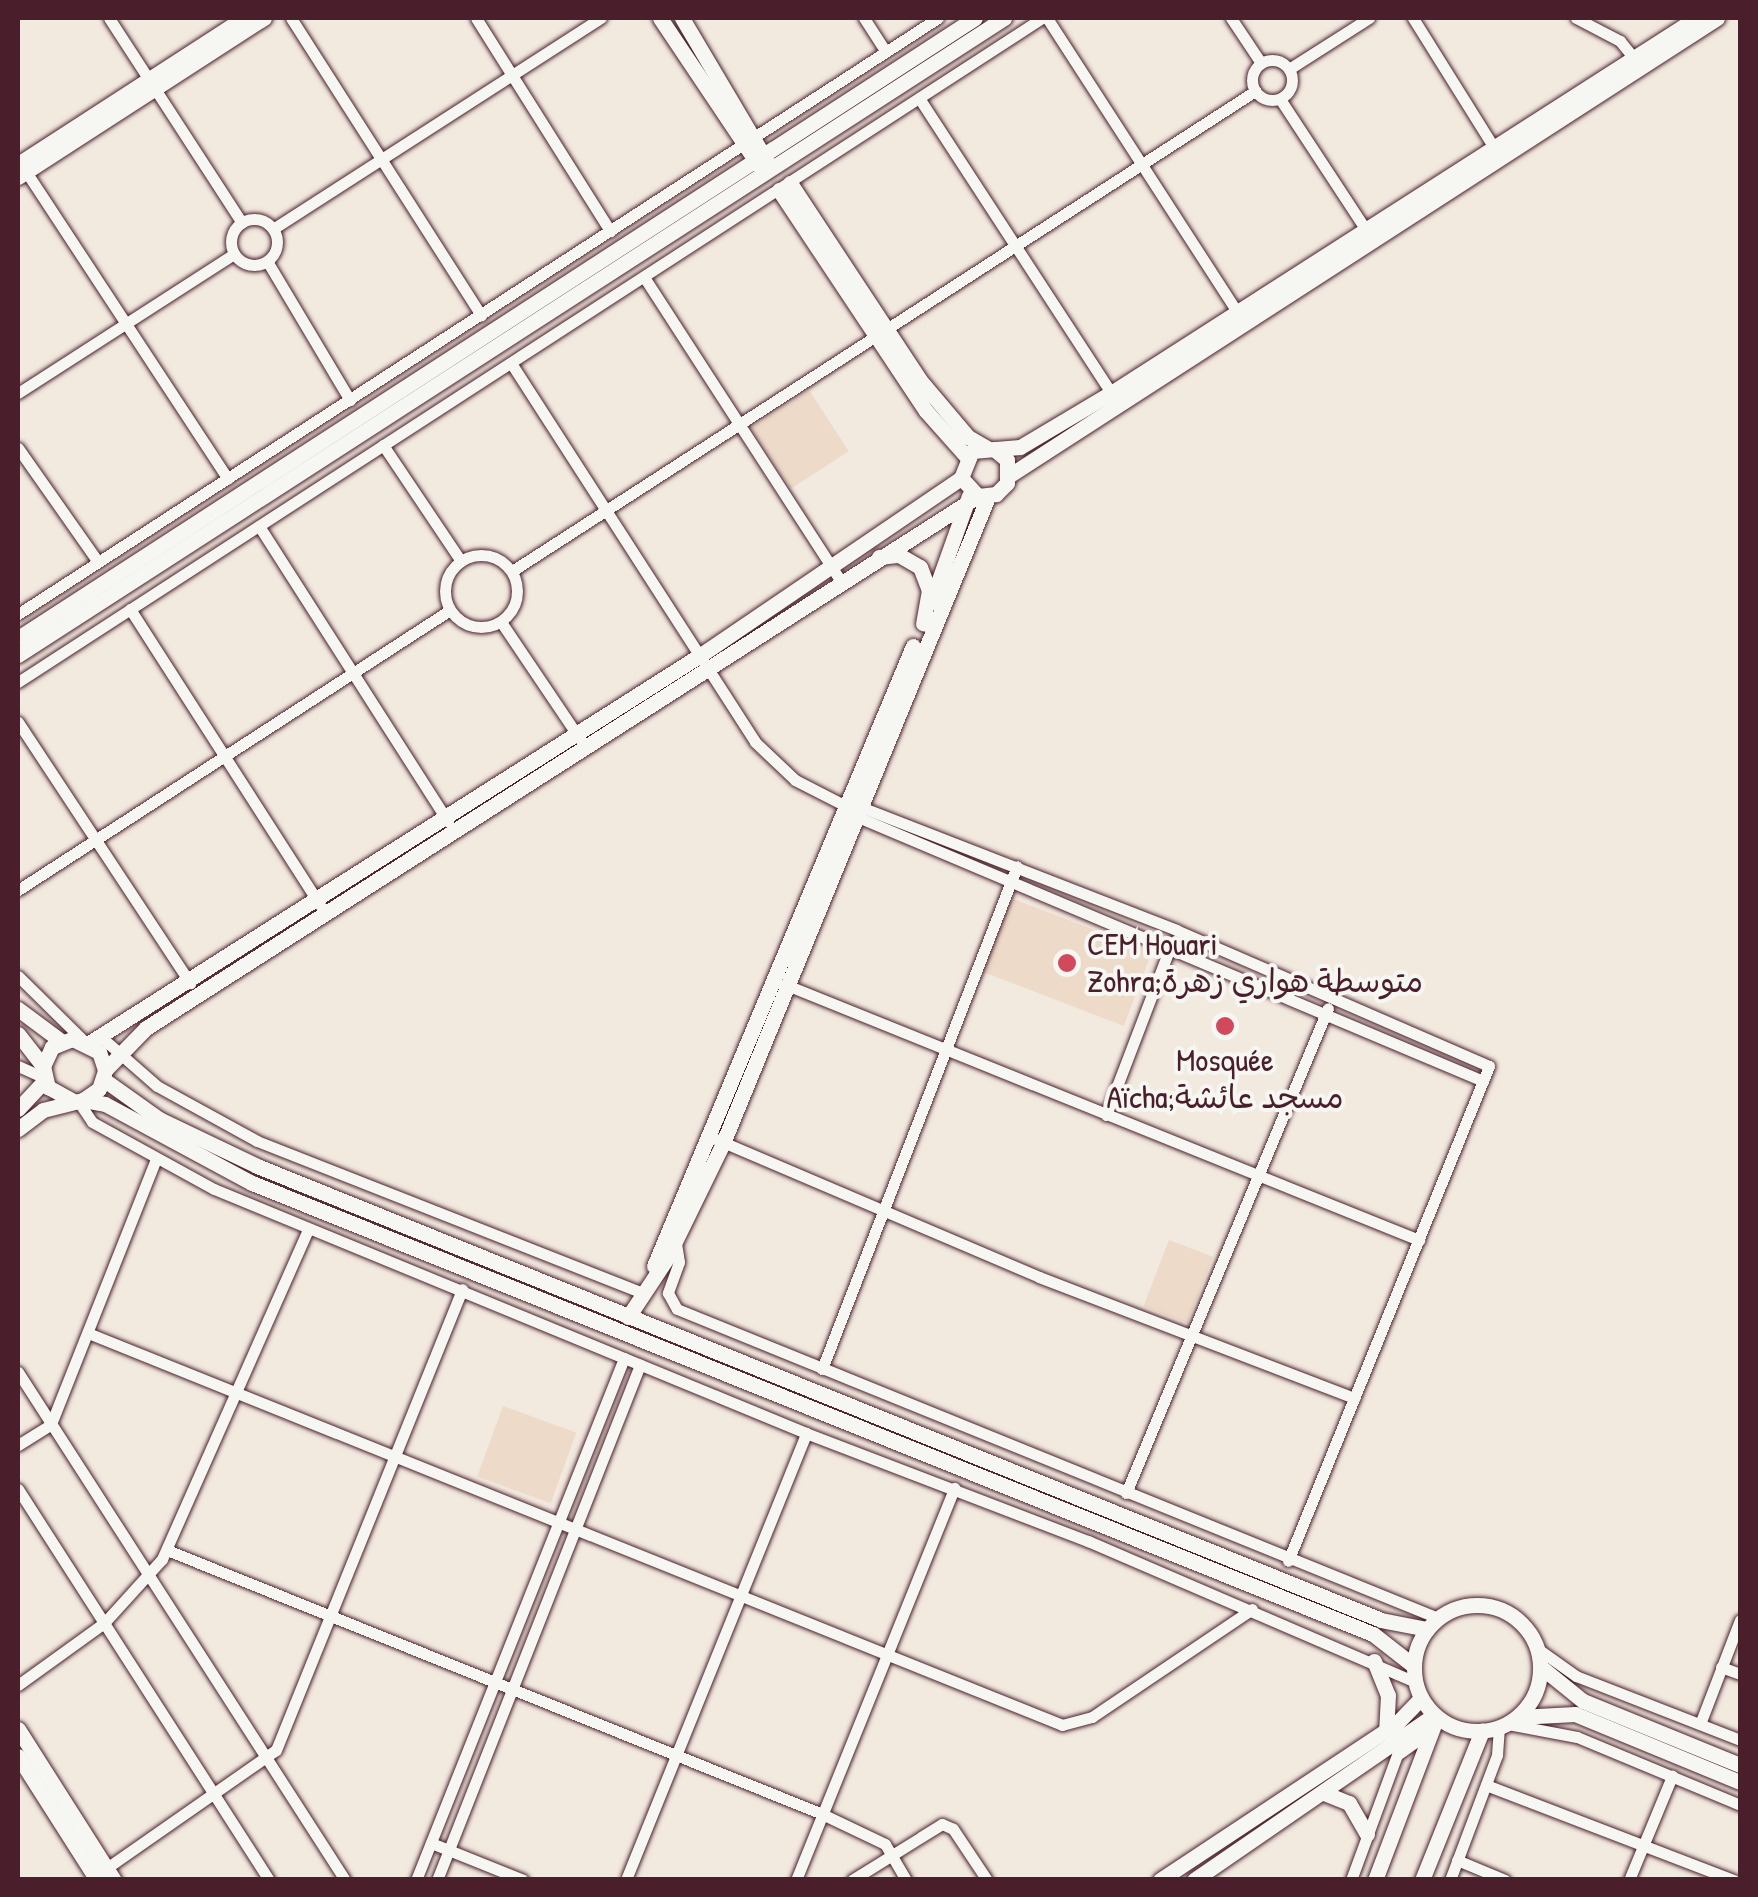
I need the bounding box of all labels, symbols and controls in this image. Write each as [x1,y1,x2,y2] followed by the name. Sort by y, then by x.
[1087,926,1423,1001] place label: CEM Houari Zohra;متوسطة هواري زهرة
[1056,952,1078,974] marker: CEM Houari Zohra;متوسطة هواري زهرة
[1214,1015,1236,1037] marker: Mosquée Aïcha;مسجد عائشة
[1106,1042,1344,1117] place label: Mosquée Aïcha;مسجد عائشة

